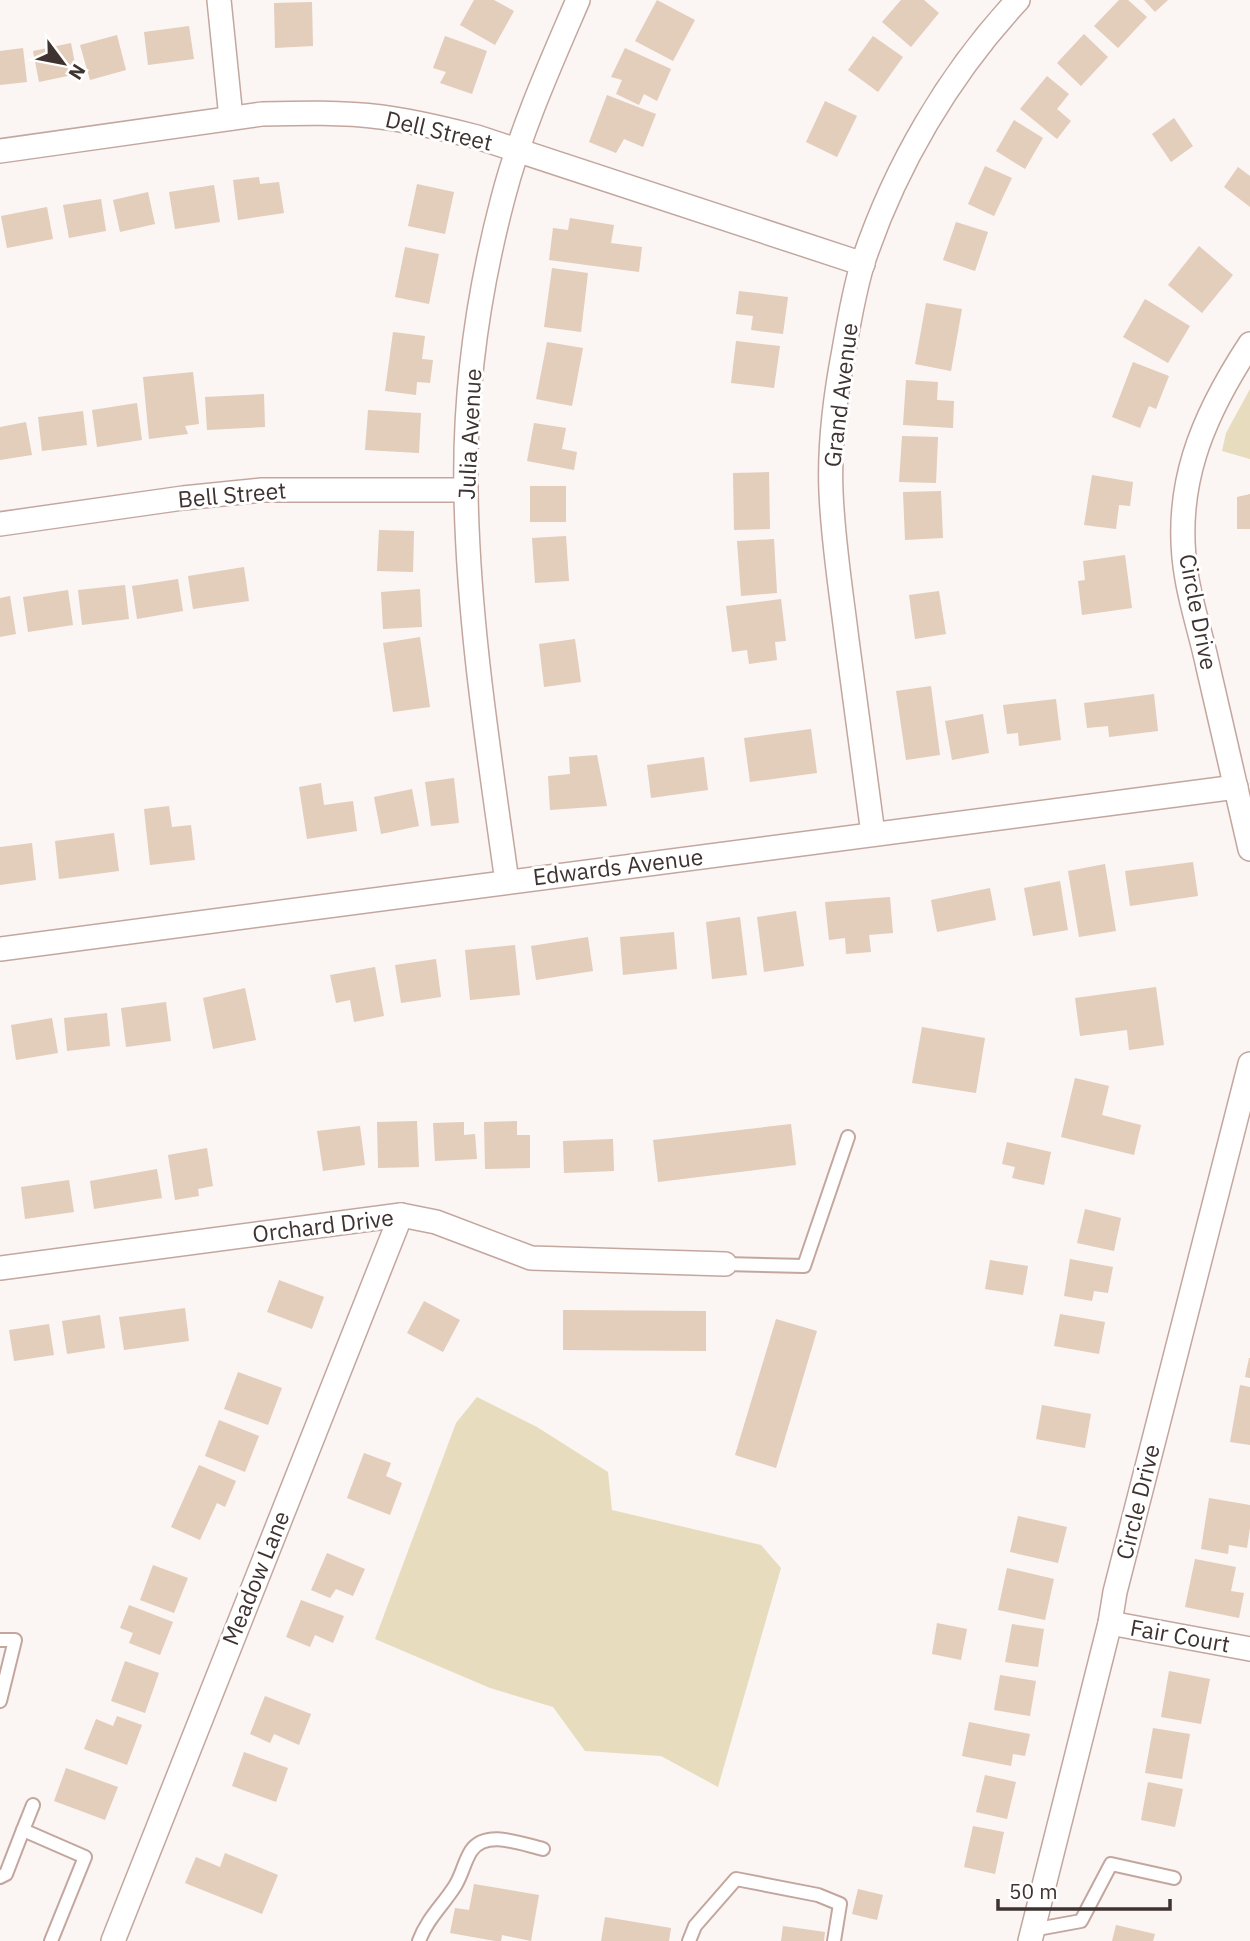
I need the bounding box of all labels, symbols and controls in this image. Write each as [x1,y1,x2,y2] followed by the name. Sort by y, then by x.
[28,28,98,98] north arrow
[64,60,91,84] text: N
[383,103,496,157] street label: Dell Street
[816,321,864,469] street label: Grand Avenue
[451,368,487,500] street label: Julia Avenue
[177,474,287,514] street label: Bell Street
[1173,551,1225,672] street label: Circle Drive
[531,841,705,891] street label: Edwards Avenue
[251,1201,395,1249] street label: Orchard Drive
[1108,1441,1166,1562] street label: Circle Drive
[215,1506,296,1649] street label: Meadow Lane
[1128,1612,1232,1659] street label: Fair Court
[998,1868,1170,1912] scale bar
[1009,1877,1058,1905] text: 50 m

